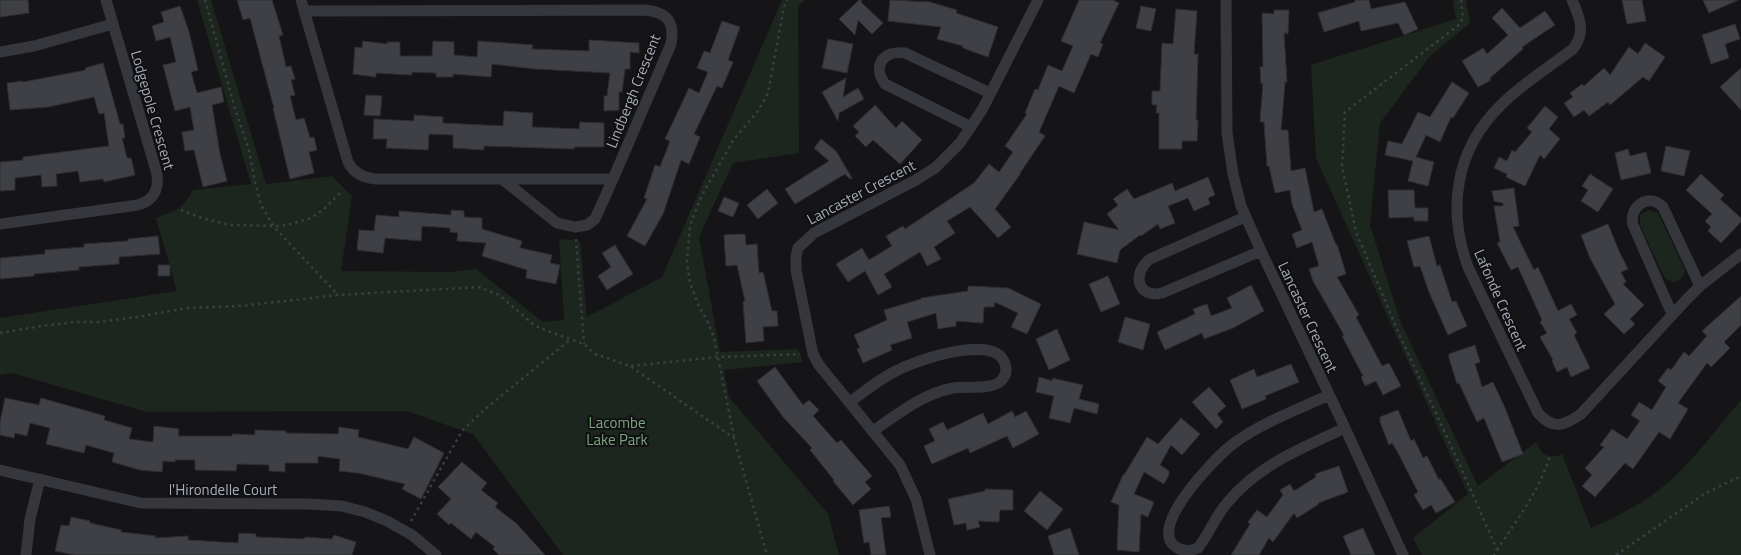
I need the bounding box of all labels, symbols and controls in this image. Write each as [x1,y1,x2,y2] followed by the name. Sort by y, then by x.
[600,30,667,151] street label: Lindbergh Crescent
[125,48,181,173] street label: Lodgepole Crescent
[803,153,920,230] street label: Lancaster Crescent
[1468,245,1534,355] street label: Lafonde Crescent
[1272,258,1344,377] street label: Lancaster Crescent
[586,411,648,451] park label: Lacombe Lake Park
[169,478,278,501] street label: l'Hirondelle Court

